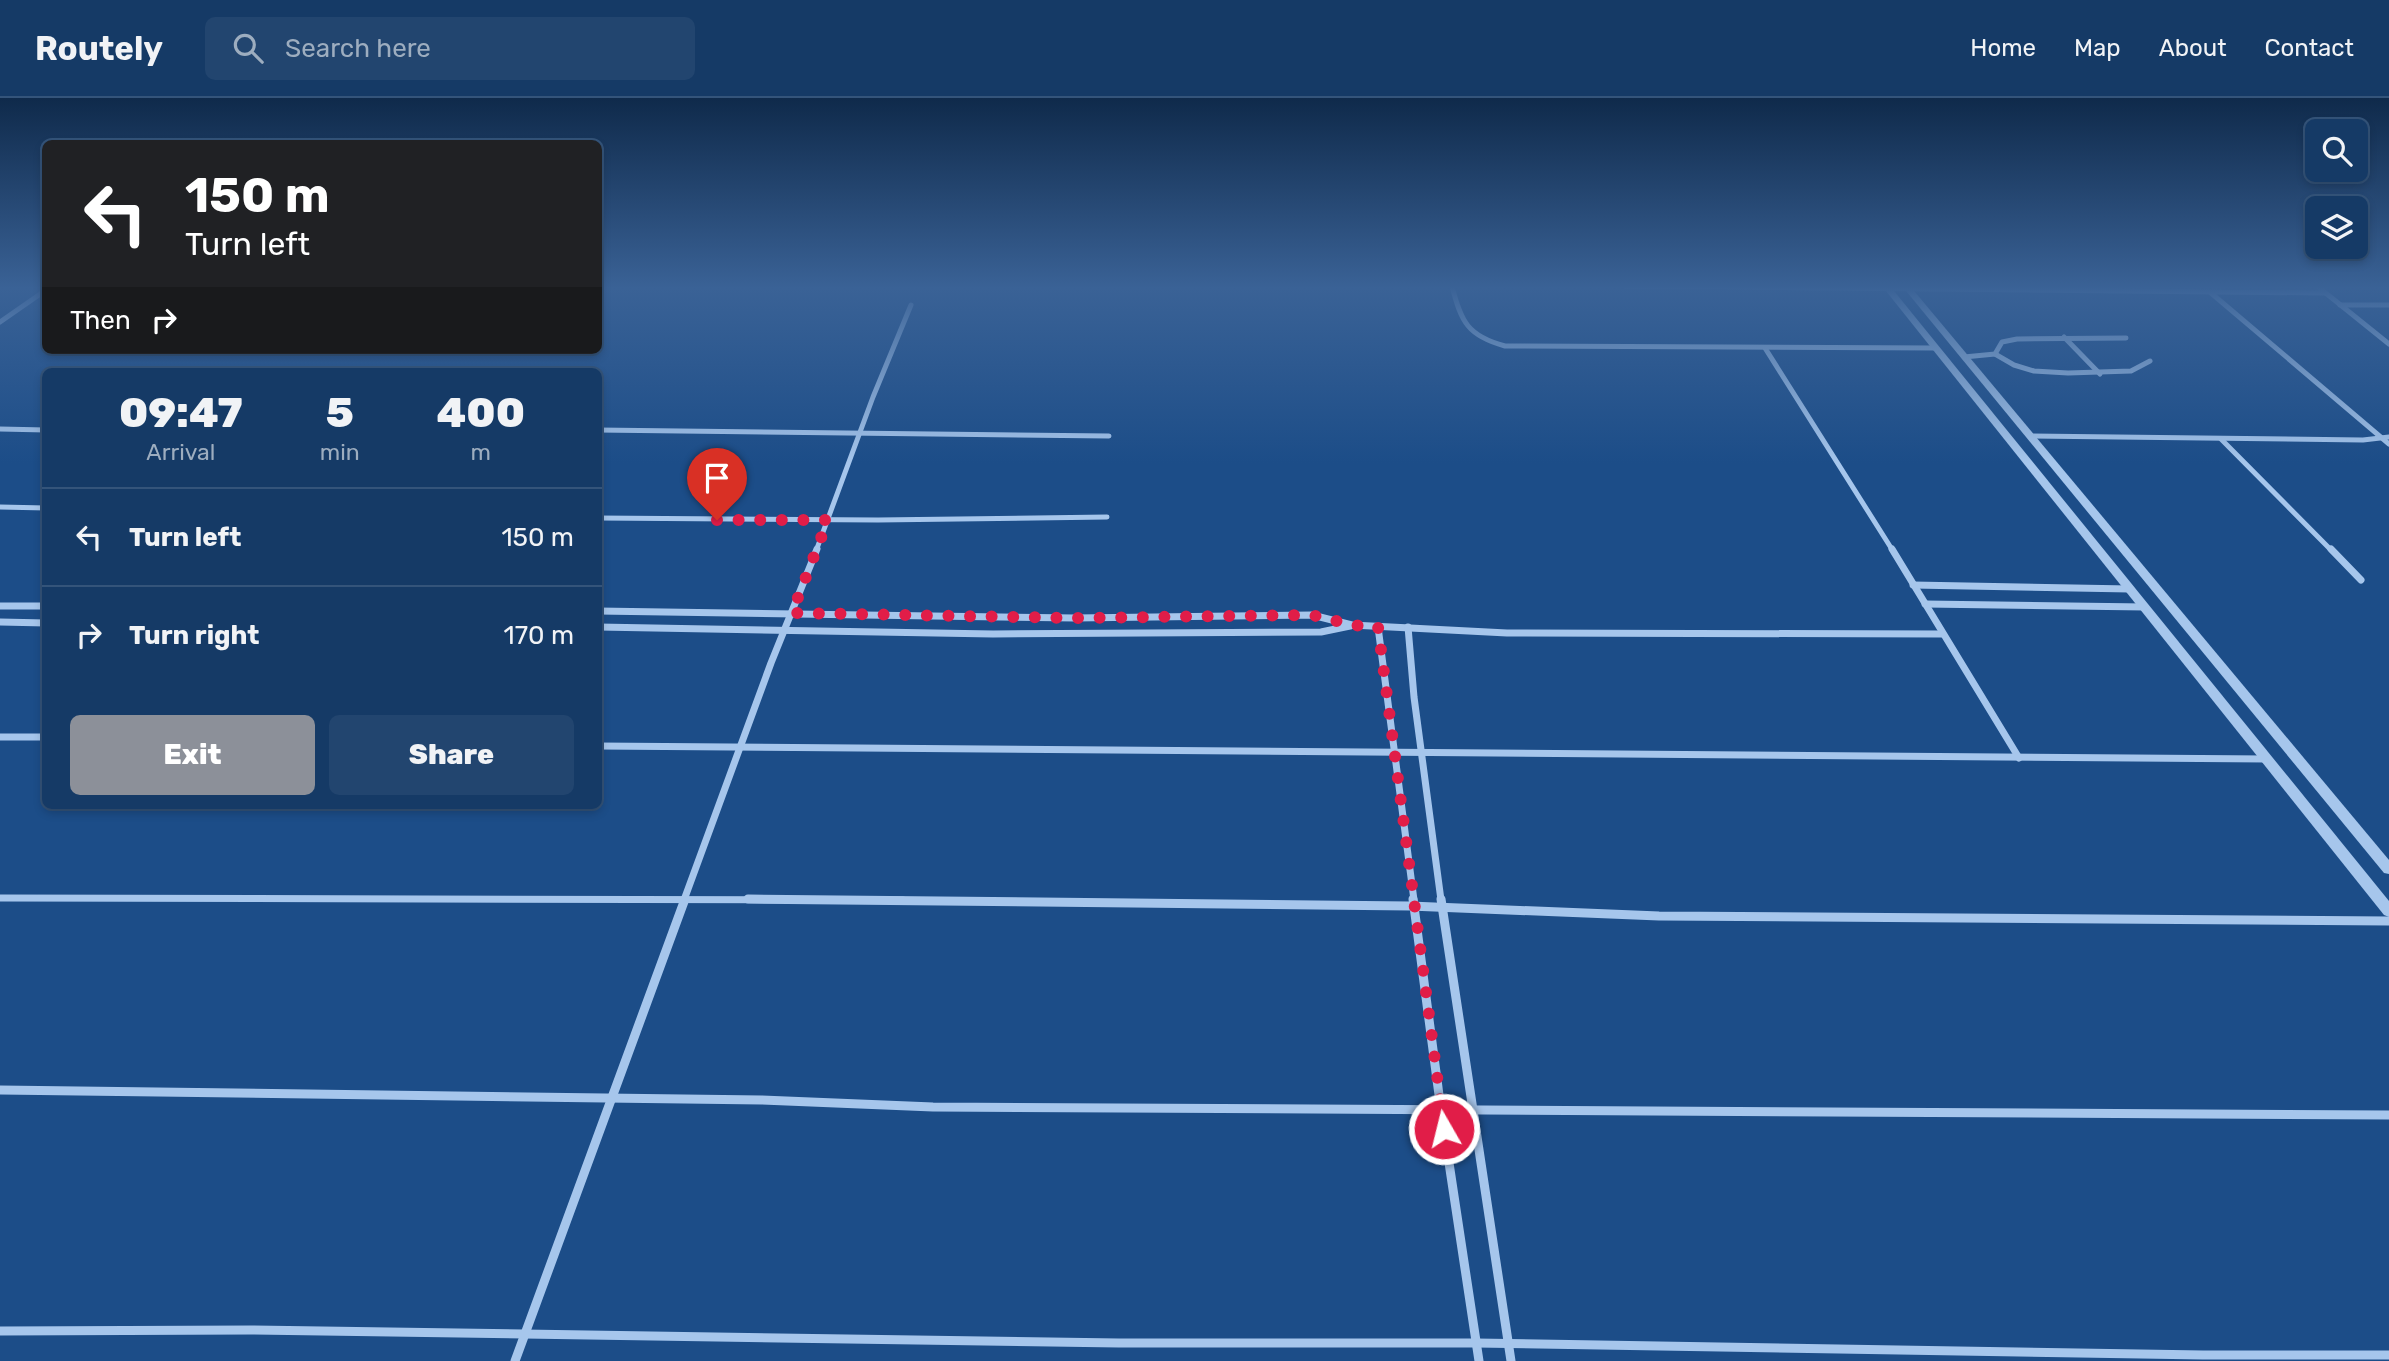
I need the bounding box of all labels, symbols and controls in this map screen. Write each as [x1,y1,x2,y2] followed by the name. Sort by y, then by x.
[205,17,695,80] search box
[35,29,163,68] text: Routely
[229,29,267,67] icon: search
[285,33,431,64] text: Search here
[1970,34,2036,62] text: Home
[2074,34,2121,62] text: Map
[2159,34,2227,62] text: About
[2265,34,2354,62] text: Contact
[2305,119,2368,259] map controls
[2305,119,2368,182] button: search
[185,166,330,224] text: 150 m
[70,168,161,259] icon: left
[2305,196,2368,259] button: layers
[185,225,310,263] text: Turn left
[145,301,183,339] icon: right
[70,305,131,336] text: Then
[119,388,243,438] text: 09:47
[326,388,354,438] text: 5
[437,388,525,438] text: 400
[146,438,215,466] text: Arrival
[320,438,360,466] text: min
[471,438,491,466] text: m
[687,448,747,520] pin
[698,459,736,497] icon: arrive
[70,518,108,556] icon: left
[129,522,241,553] text: Turn left
[501,522,574,553] text: 150 m
[70,616,108,654] icon: right
[129,620,259,651] text: Turn right
[504,620,574,651] text: 170 m
[70,715,315,795] button: Exit
[329,715,574,795] button: Share
[1407,1092,1481,1166] position arrow

